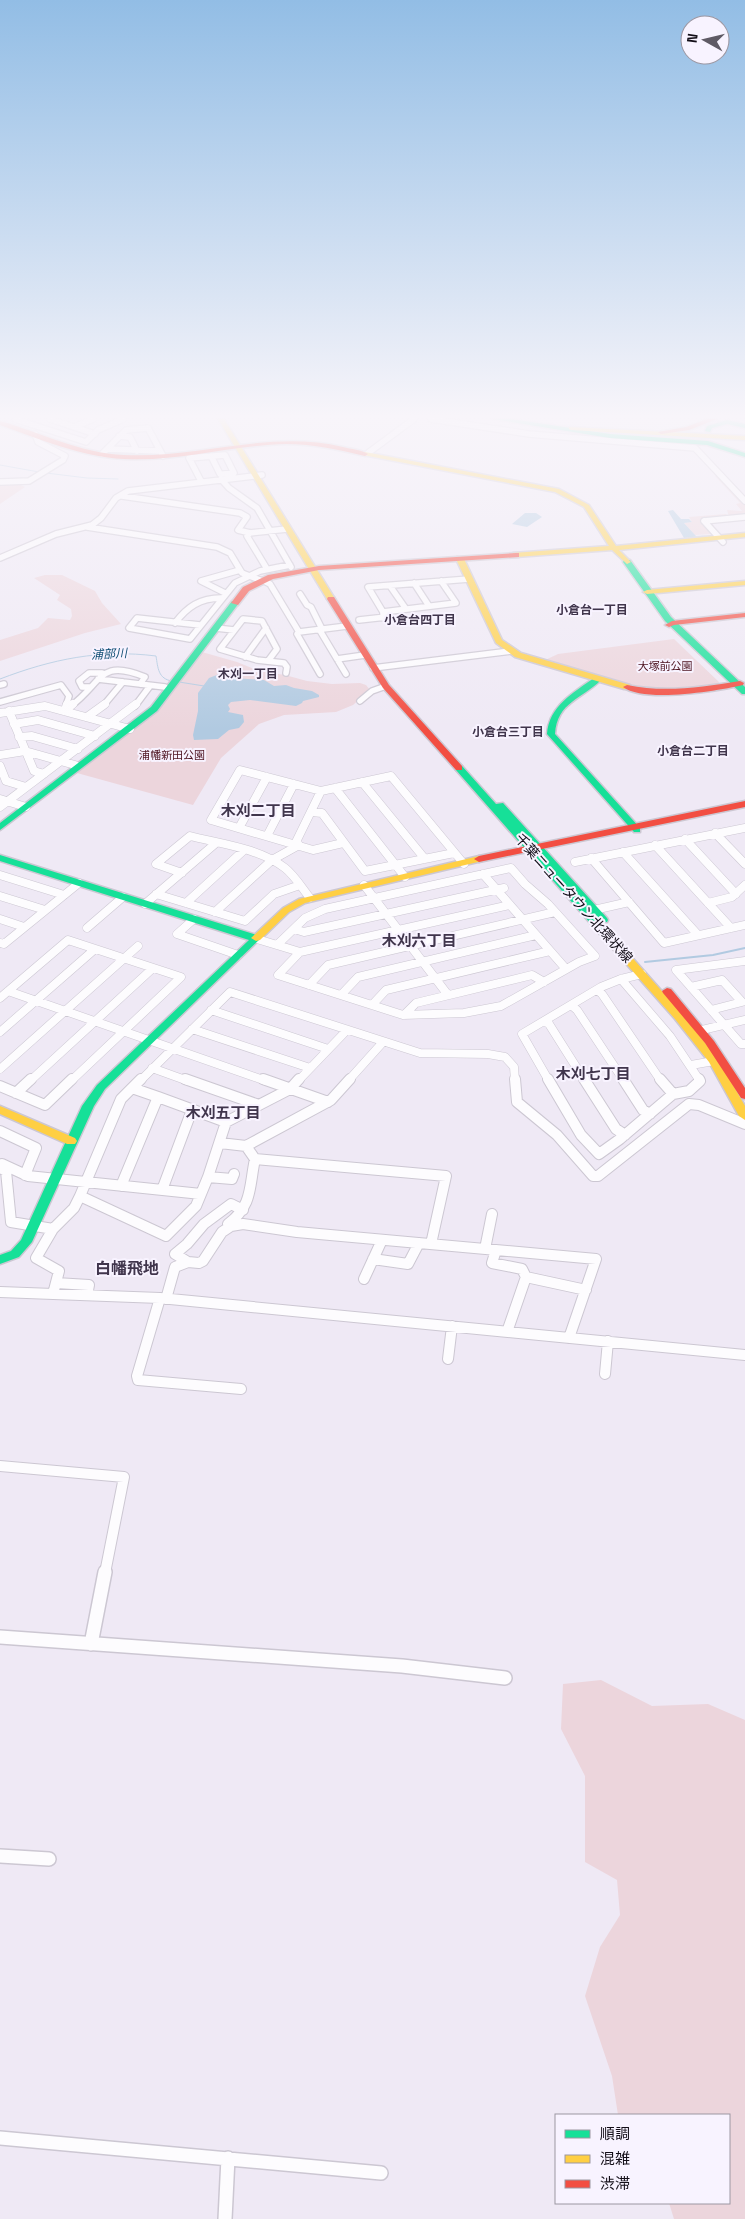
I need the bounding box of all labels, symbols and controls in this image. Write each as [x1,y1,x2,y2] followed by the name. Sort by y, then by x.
[680,15,730,65] north arrow
[683,32,702,44] text: N
[556,602,628,618] district label: 小倉台一丁目
[384,612,456,628] district label: 小倉台四丁目
[91,645,129,663] water label: 浦部川
[638,659,693,673] park label: 大塚前公園
[218,666,278,682] district label: 木刈一丁目
[472,724,544,740] district label: 小倉台三丁目
[657,743,729,759] district label: 小倉台二丁目
[139,748,205,762] park label: 浦幡新田公園
[220,801,296,820] district label: 木刈二丁目
[511,830,637,966] street label: 千葉ニュータウン北環状線
[381,931,457,950] district label: 木刈六丁目
[555,1064,631,1083] district label: 木刈七丁目
[185,1103,261,1122] district label: 木刈五丁目
[95,1258,159,1279] district label: 白幡飛地
[555,2114,730,2204] legend
[600,2124,630,2143] text: 順調
[600,2149,630,2168] text: 混雑
[600,2174,630,2193] text: 渋滞

